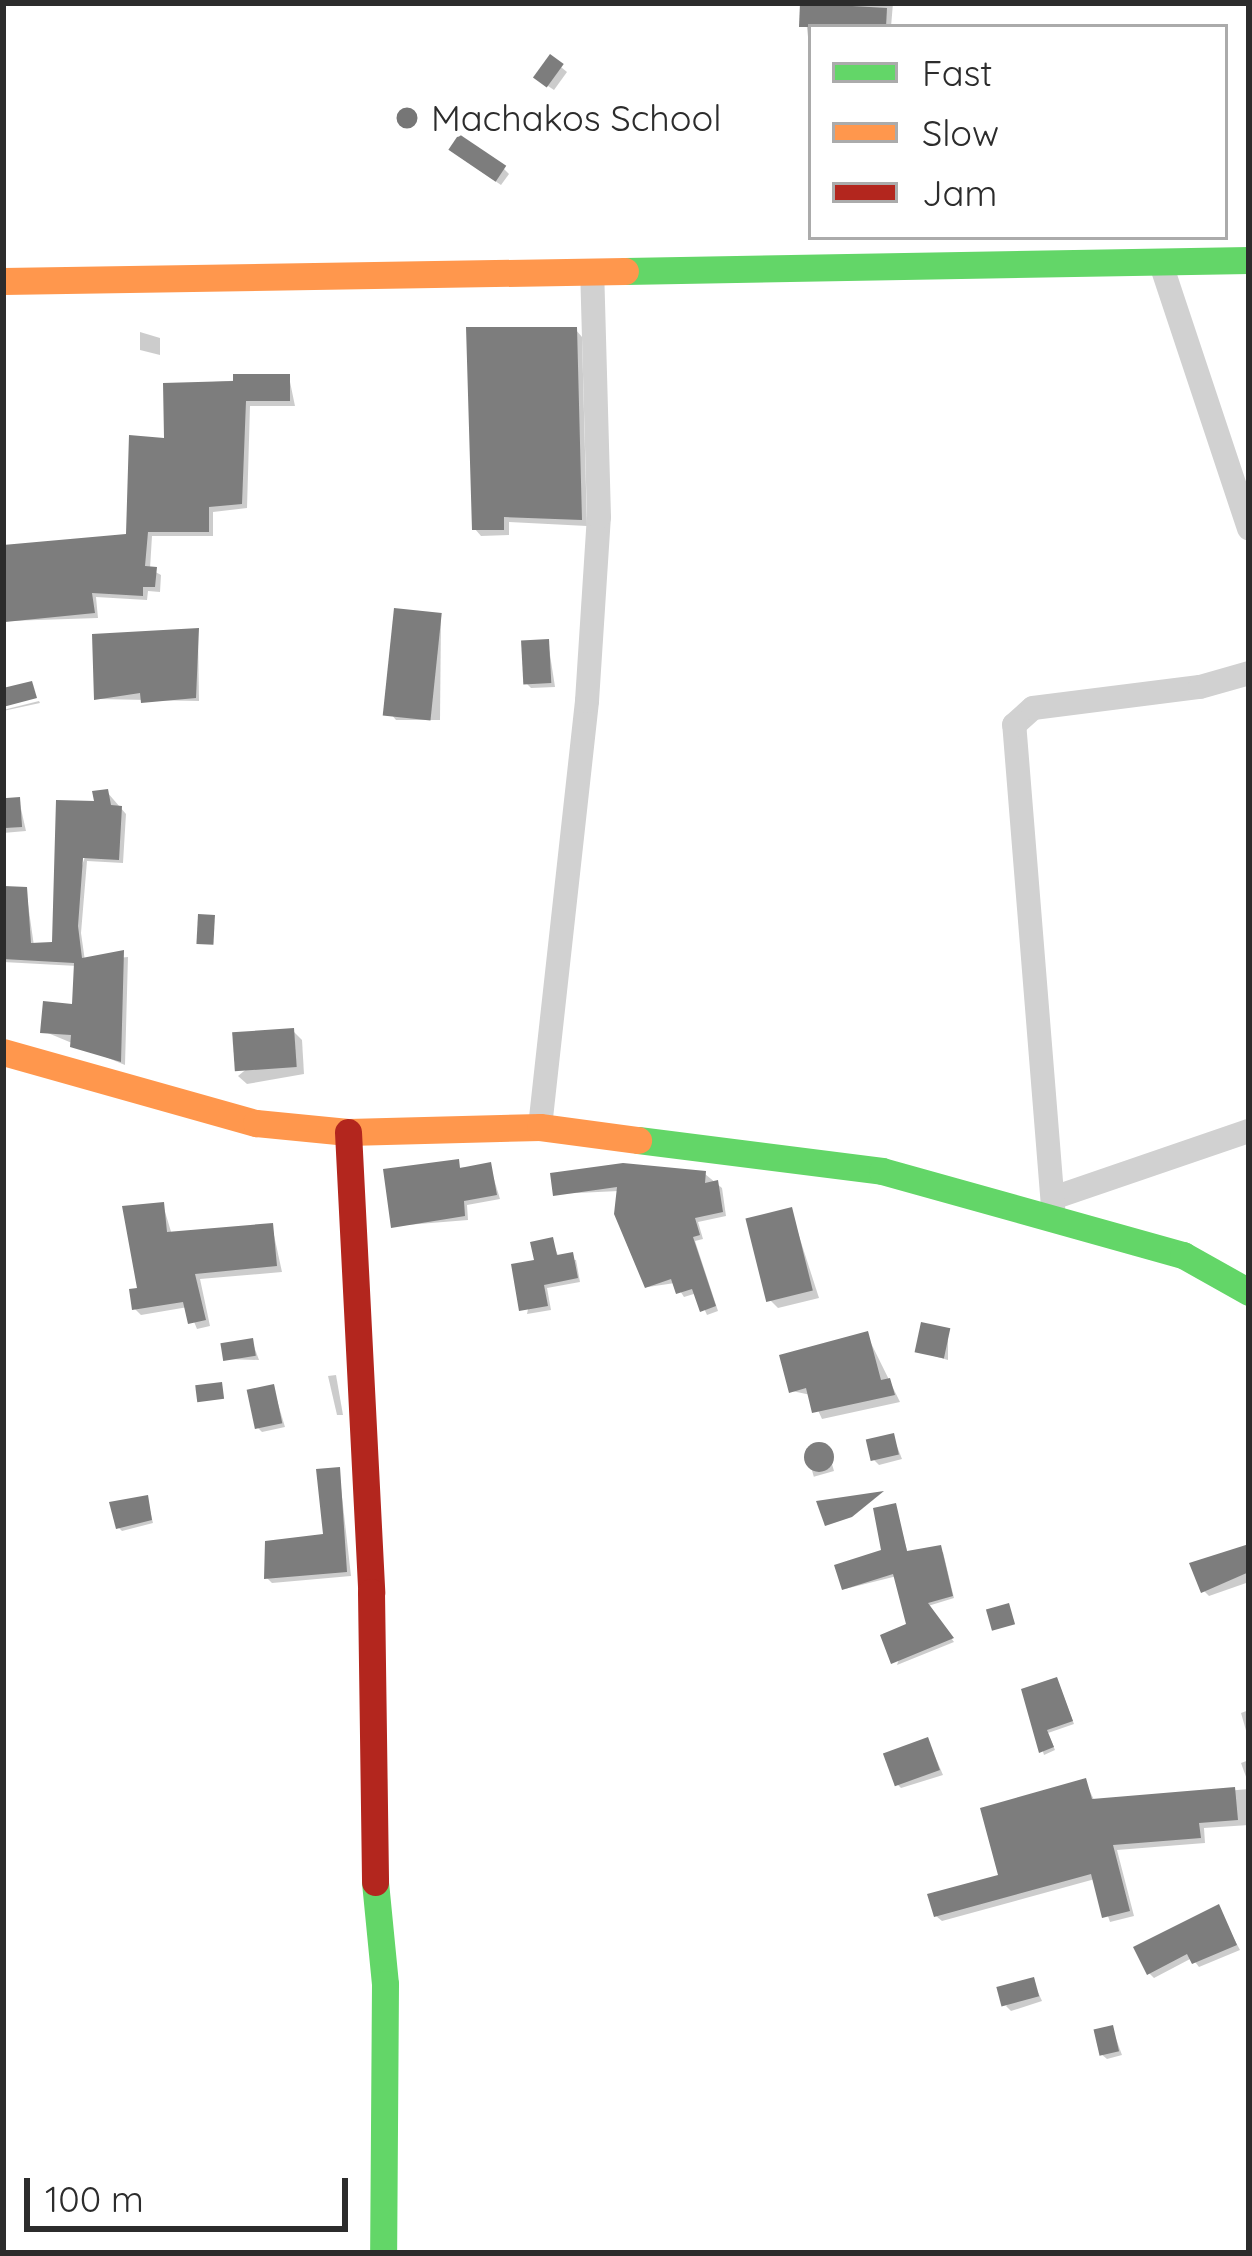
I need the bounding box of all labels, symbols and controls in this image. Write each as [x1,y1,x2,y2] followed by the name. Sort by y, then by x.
[808,24,1228,240] legend
[922,50,993,95] text: Fast
[431,96,722,140] place label: Machakos School
[394,105,420,131] marker: Machakos School
[922,110,999,155] text: Slow
[922,170,997,215] text: Jam
[30,2154,354,2228] scale bar
[45,2176,144,2221] text: 100 m

